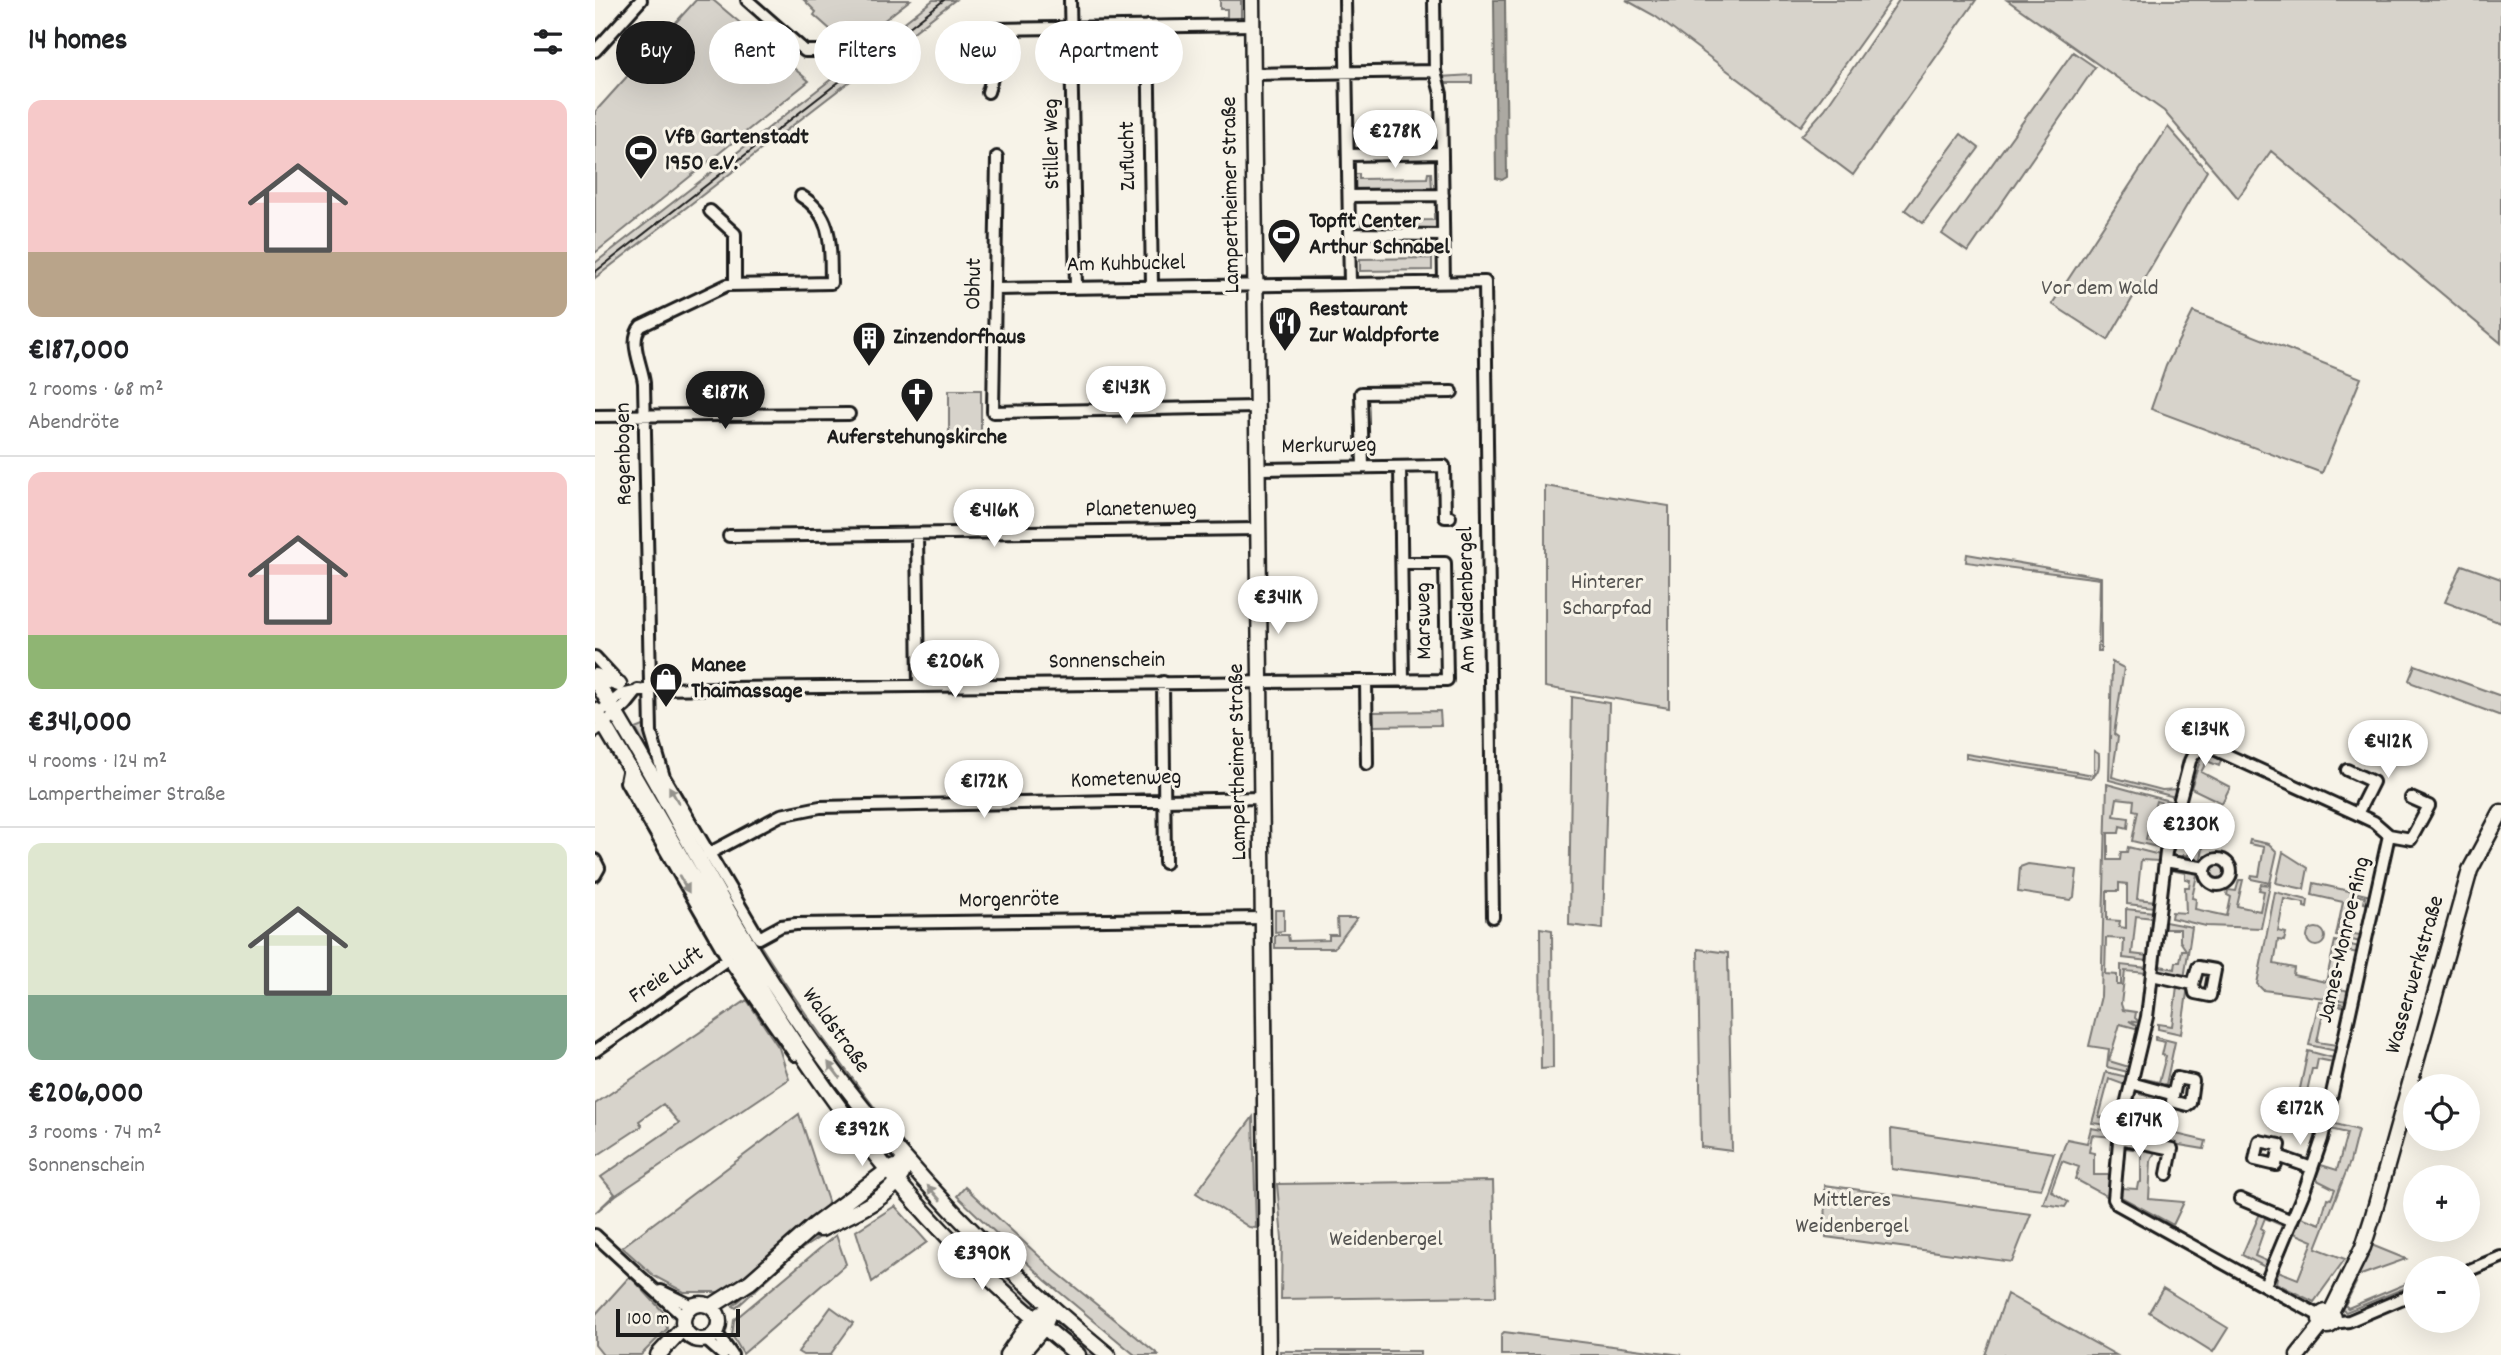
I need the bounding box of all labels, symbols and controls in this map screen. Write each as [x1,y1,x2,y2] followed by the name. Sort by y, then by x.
[28,21,127,64] text: 14 homes
[616,21,695,84] chip: Buy
[709,21,800,84] chip: Rent
[814,21,921,84] chip: Filters
[935,21,1021,84] chip: New
[1035,21,1183,84] chip: Apartment
[529,23,567,61] icon: filters
[1214,96,1250,294] street label: Lampertheimer Straße
[1036,98,1070,190] street label: Stiller Weg
[1346,110,1444,170] pin: €278K
[1369,116,1421,149] text: €278K
[1112,121,1146,191] street label: Zuflucht
[665,122,809,181] place label: VfB Gartenstadt 1950 e.V.
[622,132,660,181] sports icon: VfB Gartenstadt 1950 e.V.
[235,145,361,271] icon: home
[1309,206,1450,265] place label: Topfit Center Arthur Schnabel
[1265,216,1303,265] sports icon: Topfit Center Arthur Schnabel
[1066,247,1186,283] street label: Am Kuhbuckel
[958,258,992,310] street label: Obhut
[2041,273,2159,306] park label: Vor dem Wald
[1309,294,1439,353] place label: Restaurant Zur Waldpforte
[1266,304,1304,353] restaurant icon: Restaurant Zur Waldpforte
[850,319,888,368] building icon: Zinzendorfhaus
[893,322,1026,355] place label: Zinzendorfhaus
[28,331,130,374] text: €187,000
[1077,366,1175,426] pin: €143K
[676,372,774,431] pin: €187K
[1102,372,1150,405] text: €143K
[28,374,164,407] text: 2 rooms · 68 m²
[898,375,936,424] church icon: Auferstehungskirche
[702,377,748,410] text: €187K
[608,402,642,506] street label: Regenbogen
[28,407,119,440] text: Abendröte
[827,422,1007,455] place label: Auferstehungskirche
[1281,430,1377,464] street label: Merkurweg
[945,490,1043,549] pin: €416K
[1085,493,1197,527] street label: Planetenweg
[969,495,1019,528] text: €416K
[235,517,361,643] icon: home
[1450,526,1486,674] street label: Am Weidenbergel
[1562,567,1652,626] park label: Hinterer Scharpfad
[1229,576,1327,636] pin: €341K
[1254,582,1302,615] text: €341K
[1408,582,1442,660] street label: Marsweg
[906,640,1004,700] pin: €206K
[1048,644,1166,680] street label: Sonnenschein
[926,646,984,679] text: €206K
[691,650,803,709] place label: Manee Thaimassage
[647,660,685,709] shop icon: Manee Thaimassage
[1221,663,1257,861] street label: Lampertheimer Straße
[28,703,132,746] text: €341,000
[2156,708,2254,768] pin: €134K
[2181,714,2229,747] text: €134K
[2339,720,2437,780] pin: €412K
[2364,726,2412,759] text: €412K
[28,746,167,779] text: 4 rooms · 124 m²
[935,760,1033,820] pin: €172K
[1070,762,1182,798] street label: Kometenweg
[960,766,1008,799] text: €172K
[28,779,225,812] text: Lampertheimer Straße
[668,786,680,805] one-way arrow
[2142,804,2240,863] pin: €230K
[2163,809,2219,842] text: €230K
[2310,854,2380,1026] street label: James-Monroe-Ring
[678,874,690,894] one-way arrow
[958,884,1060,918] street label: Morgenröte
[235,888,361,1014] icon: home
[2378,892,2454,1058] street label: Wasserwerkstraße
[623,939,711,1013] street label: Freie Luft
[793,981,877,1081] street label: Waldstraße
[827,1061,841,1079] one-way arrow
[28,1074,144,1117] text: €206,000
[2403,1074,2480,1333] map controls
[2403,1074,2480,1151] button: locate
[2251,1088,2349,1147] pin: €172K
[2276,1093,2324,1126] text: €172K
[2090,1100,2188,1159] pin: €174K
[2116,1105,2162,1138] text: €174K
[813,1108,911,1168] pin: €392K
[835,1114,889,1147] text: €392K
[28,1117,162,1150] text: 3 rooms · 74 m²
[28,1150,145,1183] text: Sonnenschein
[2403,1165,2480,1242] button: +
[927,1185,942,1202] one-way arrow
[1795,1185,1909,1244] park label: Mittleres Weidenbergel
[1329,1224,1443,1257] park label: Weidenbergel
[933,1232,1031,1292] pin: €390K
[954,1238,1010,1271] text: €390K
[2403,1256,2480,1333] button: −
[616,1306,740,1338] scale bar
[627,1307,669,1334] text: 100 m

